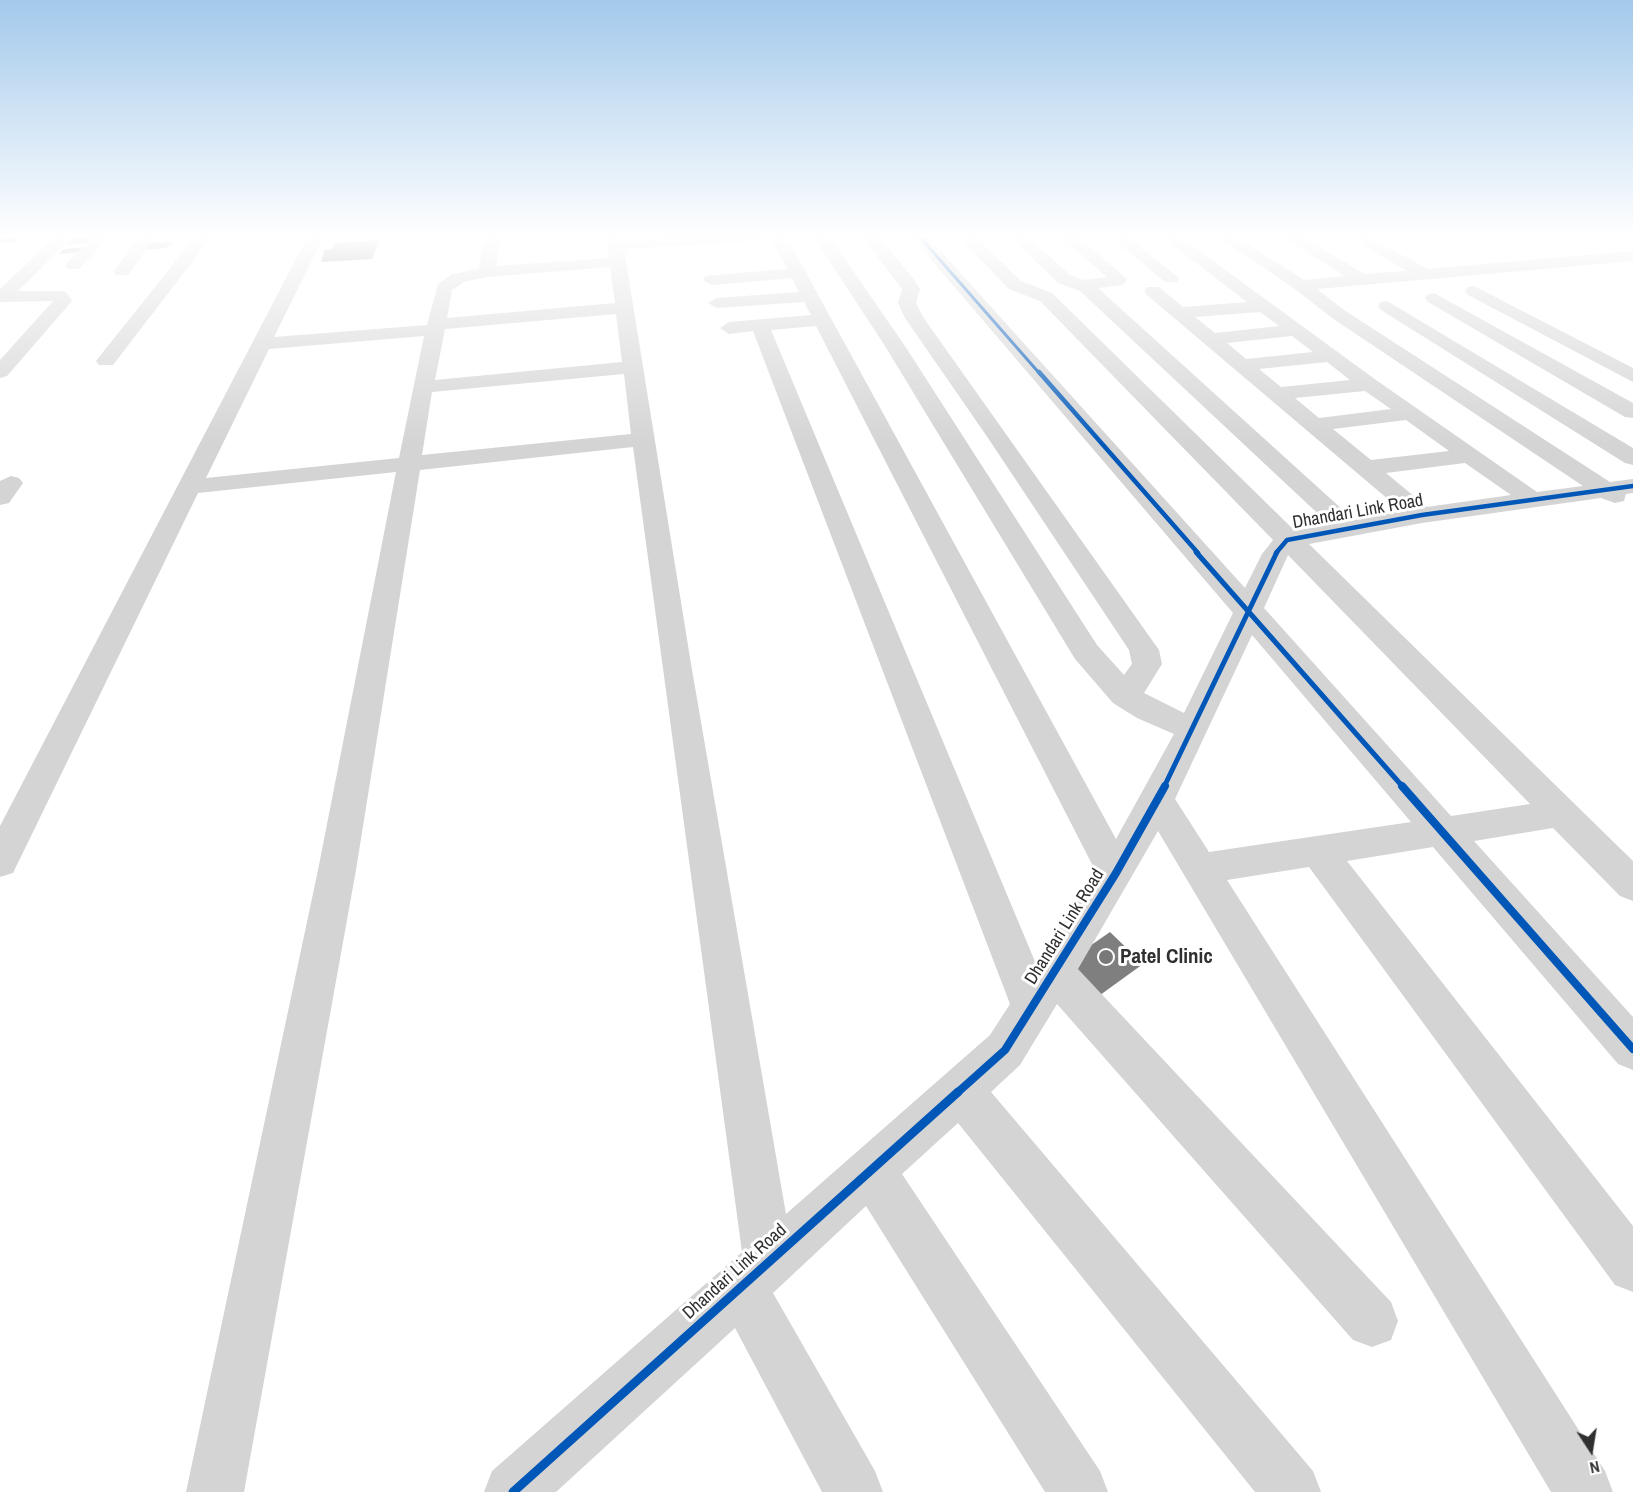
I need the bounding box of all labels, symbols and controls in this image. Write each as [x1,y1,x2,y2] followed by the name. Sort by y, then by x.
[1291,490,1425,534] street label: Dhandari Link Road
[1021,865,1109,989] street label: Dhandari Link Road
[1120,944,1213,970] place label: Patel Clinic
[1097,948,1115,966] marker: Patel Clinic
[679,1220,791,1324] street label: Dhandari Link Road
[1561,1420,1621,1480] north arrow
[1588,1456,1602,1479] text: N

